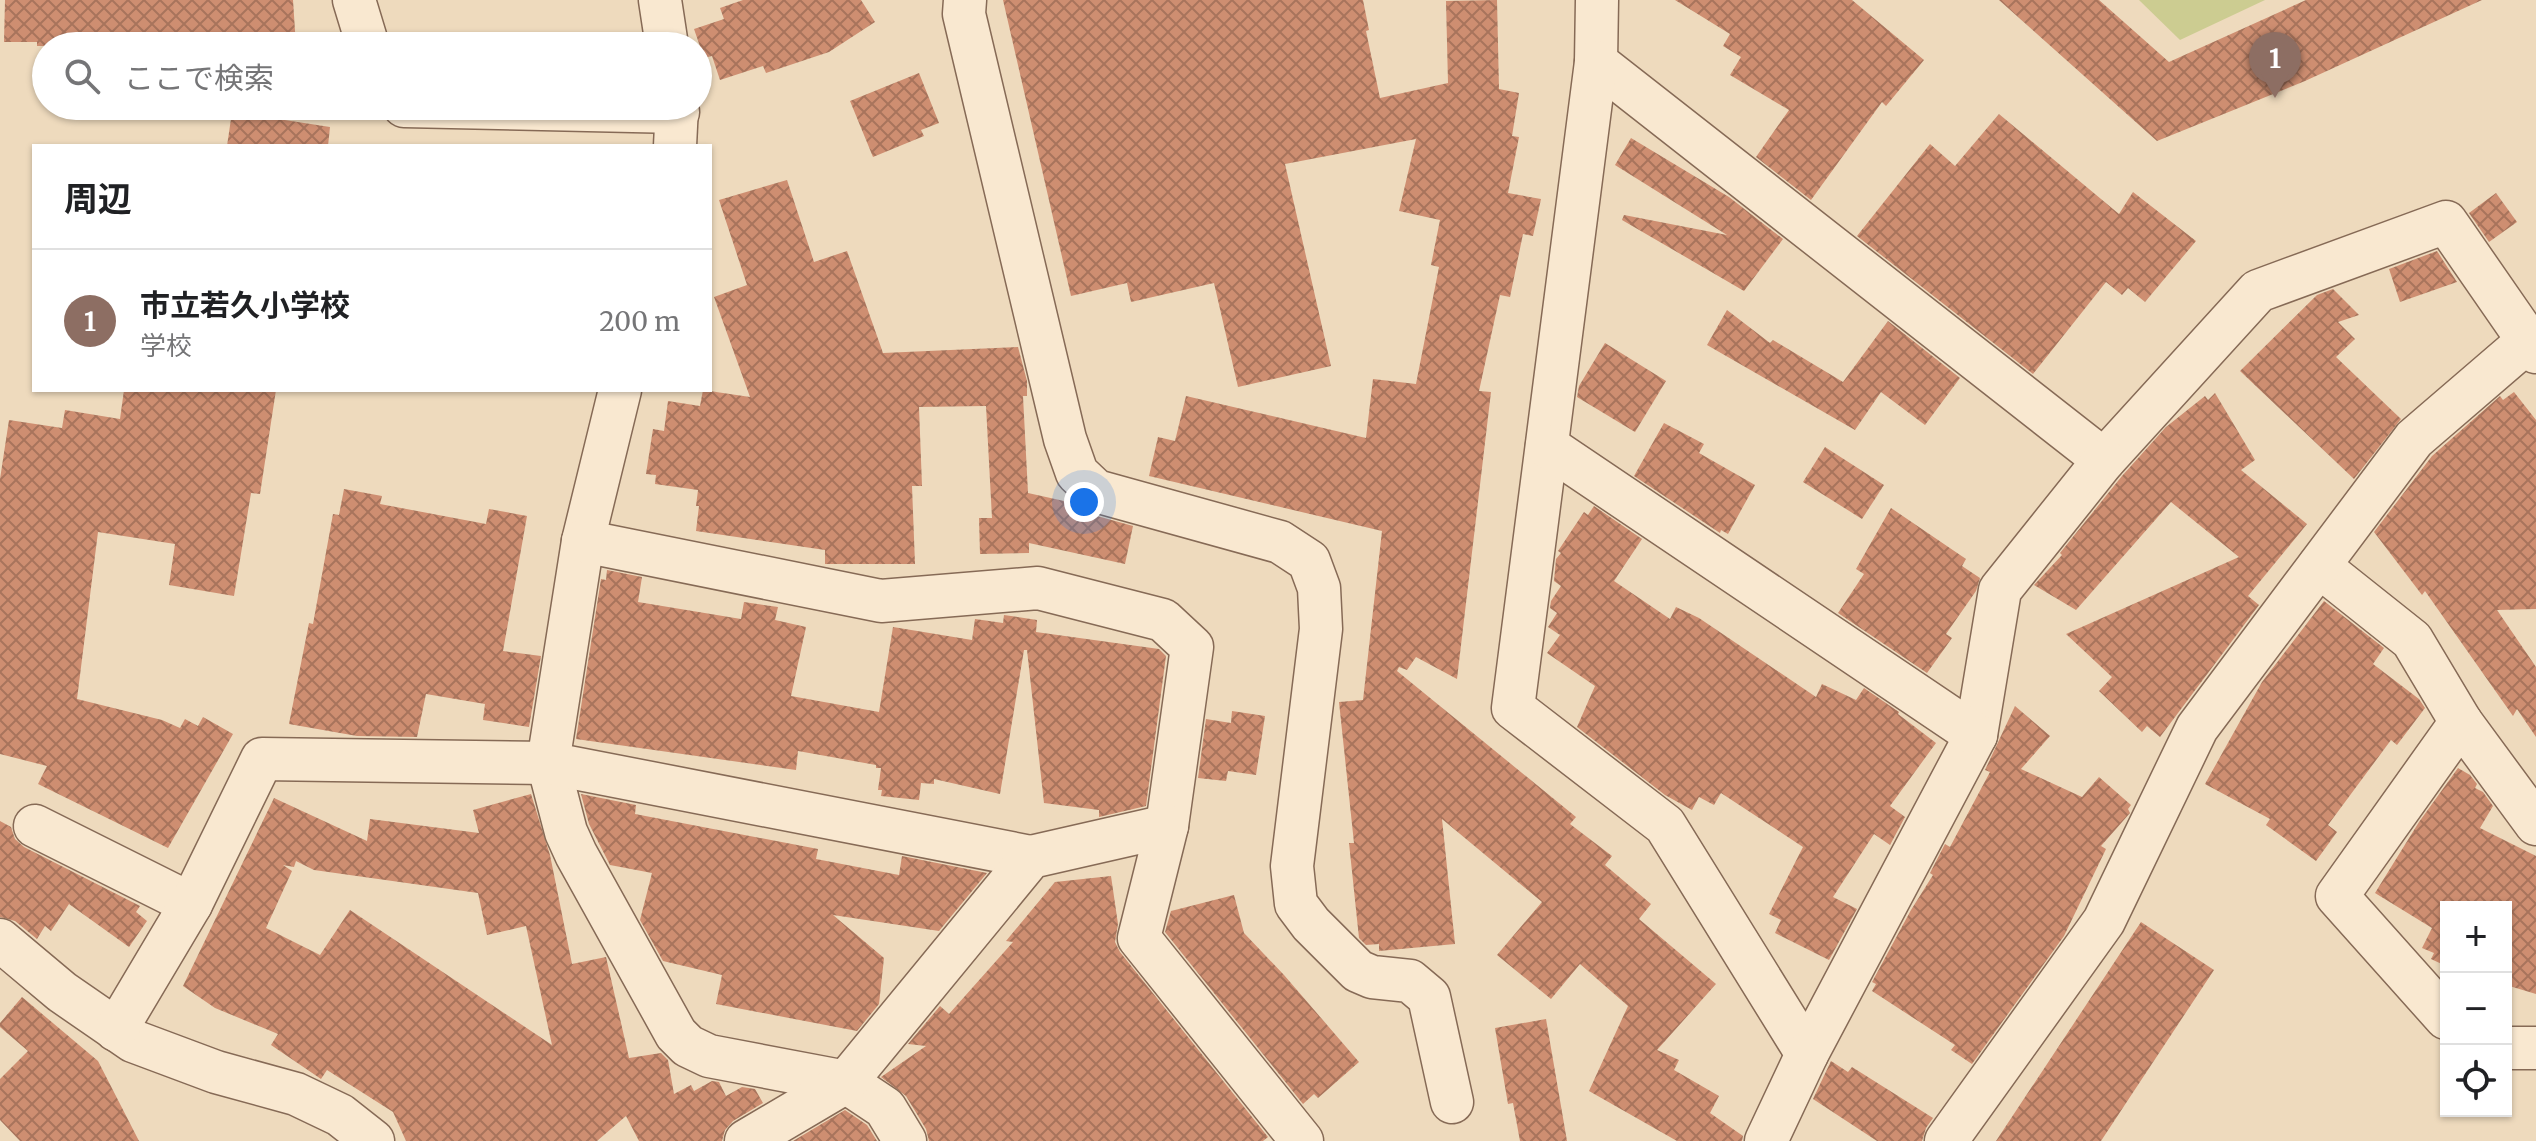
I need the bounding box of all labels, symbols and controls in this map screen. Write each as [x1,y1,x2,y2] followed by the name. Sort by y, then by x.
[32,32,712,120] search box
[2249,32,2301,98] pin: 1
[60,54,104,98] icon: search
[124,59,274,97] text: ここで検索
[64,178,132,220] text: 周辺
[140,286,350,324] text: 市立若久小学校
[84,305,96,338] text: 1
[599,305,680,338] text: 200 m
[140,329,192,362] text: 学校
[1064,482,1104,522] your location
[2440,901,2512,1117] map controls
[2440,901,2512,973] button: +
[2440,973,2512,1045] button: −
[2440,1045,2512,1117] button: locate

